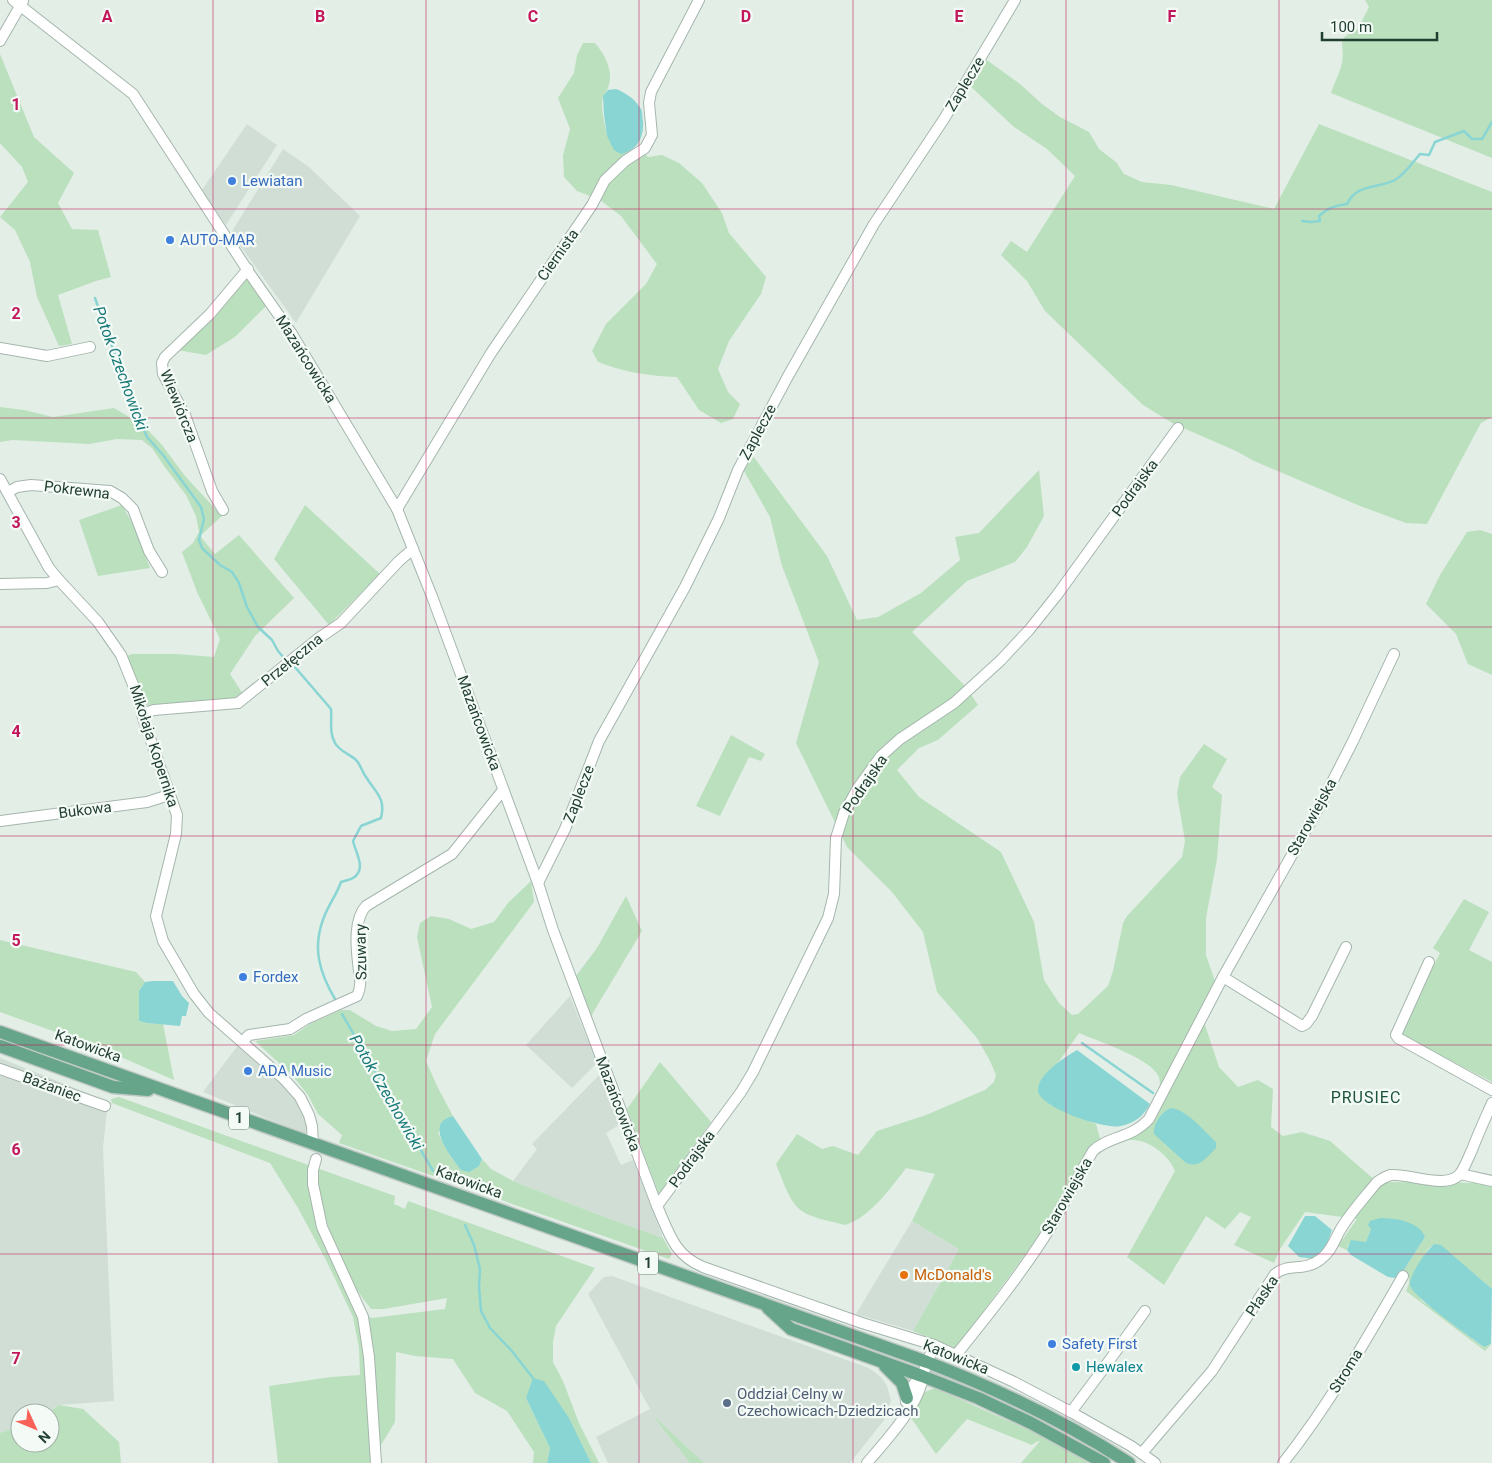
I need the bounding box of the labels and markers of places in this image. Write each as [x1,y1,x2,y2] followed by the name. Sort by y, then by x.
[242,172,302,190] place label: Lewiatan
[226,175,238,187] marker: Lewiatan
[180,231,255,249] place label: AUTO-MAR
[164,234,176,246] marker: AUTO-MAR
[253,968,299,986] place label: Fordex
[237,971,249,983] marker: Fordex
[258,1062,332,1080] place label: ADA Music
[242,1065,254,1077] marker: ADA Music
[914,1266,992,1284] place label: McDonald's
[898,1269,910,1281] marker: McDonald's
[1062,1335,1138,1353] place label: Safety First
[1046,1338,1058,1350] marker: Safety First
[1086,1358,1144,1376] place label: Hewalex
[1070,1361,1082,1373] marker: Hewalex
[737,1385,918,1420] place label: Oddział Celny w Czechowicach-Dziedzicach
[721,1397,733,1409] marker: Oddział Celny w Czechowicach-Dziedzicach

